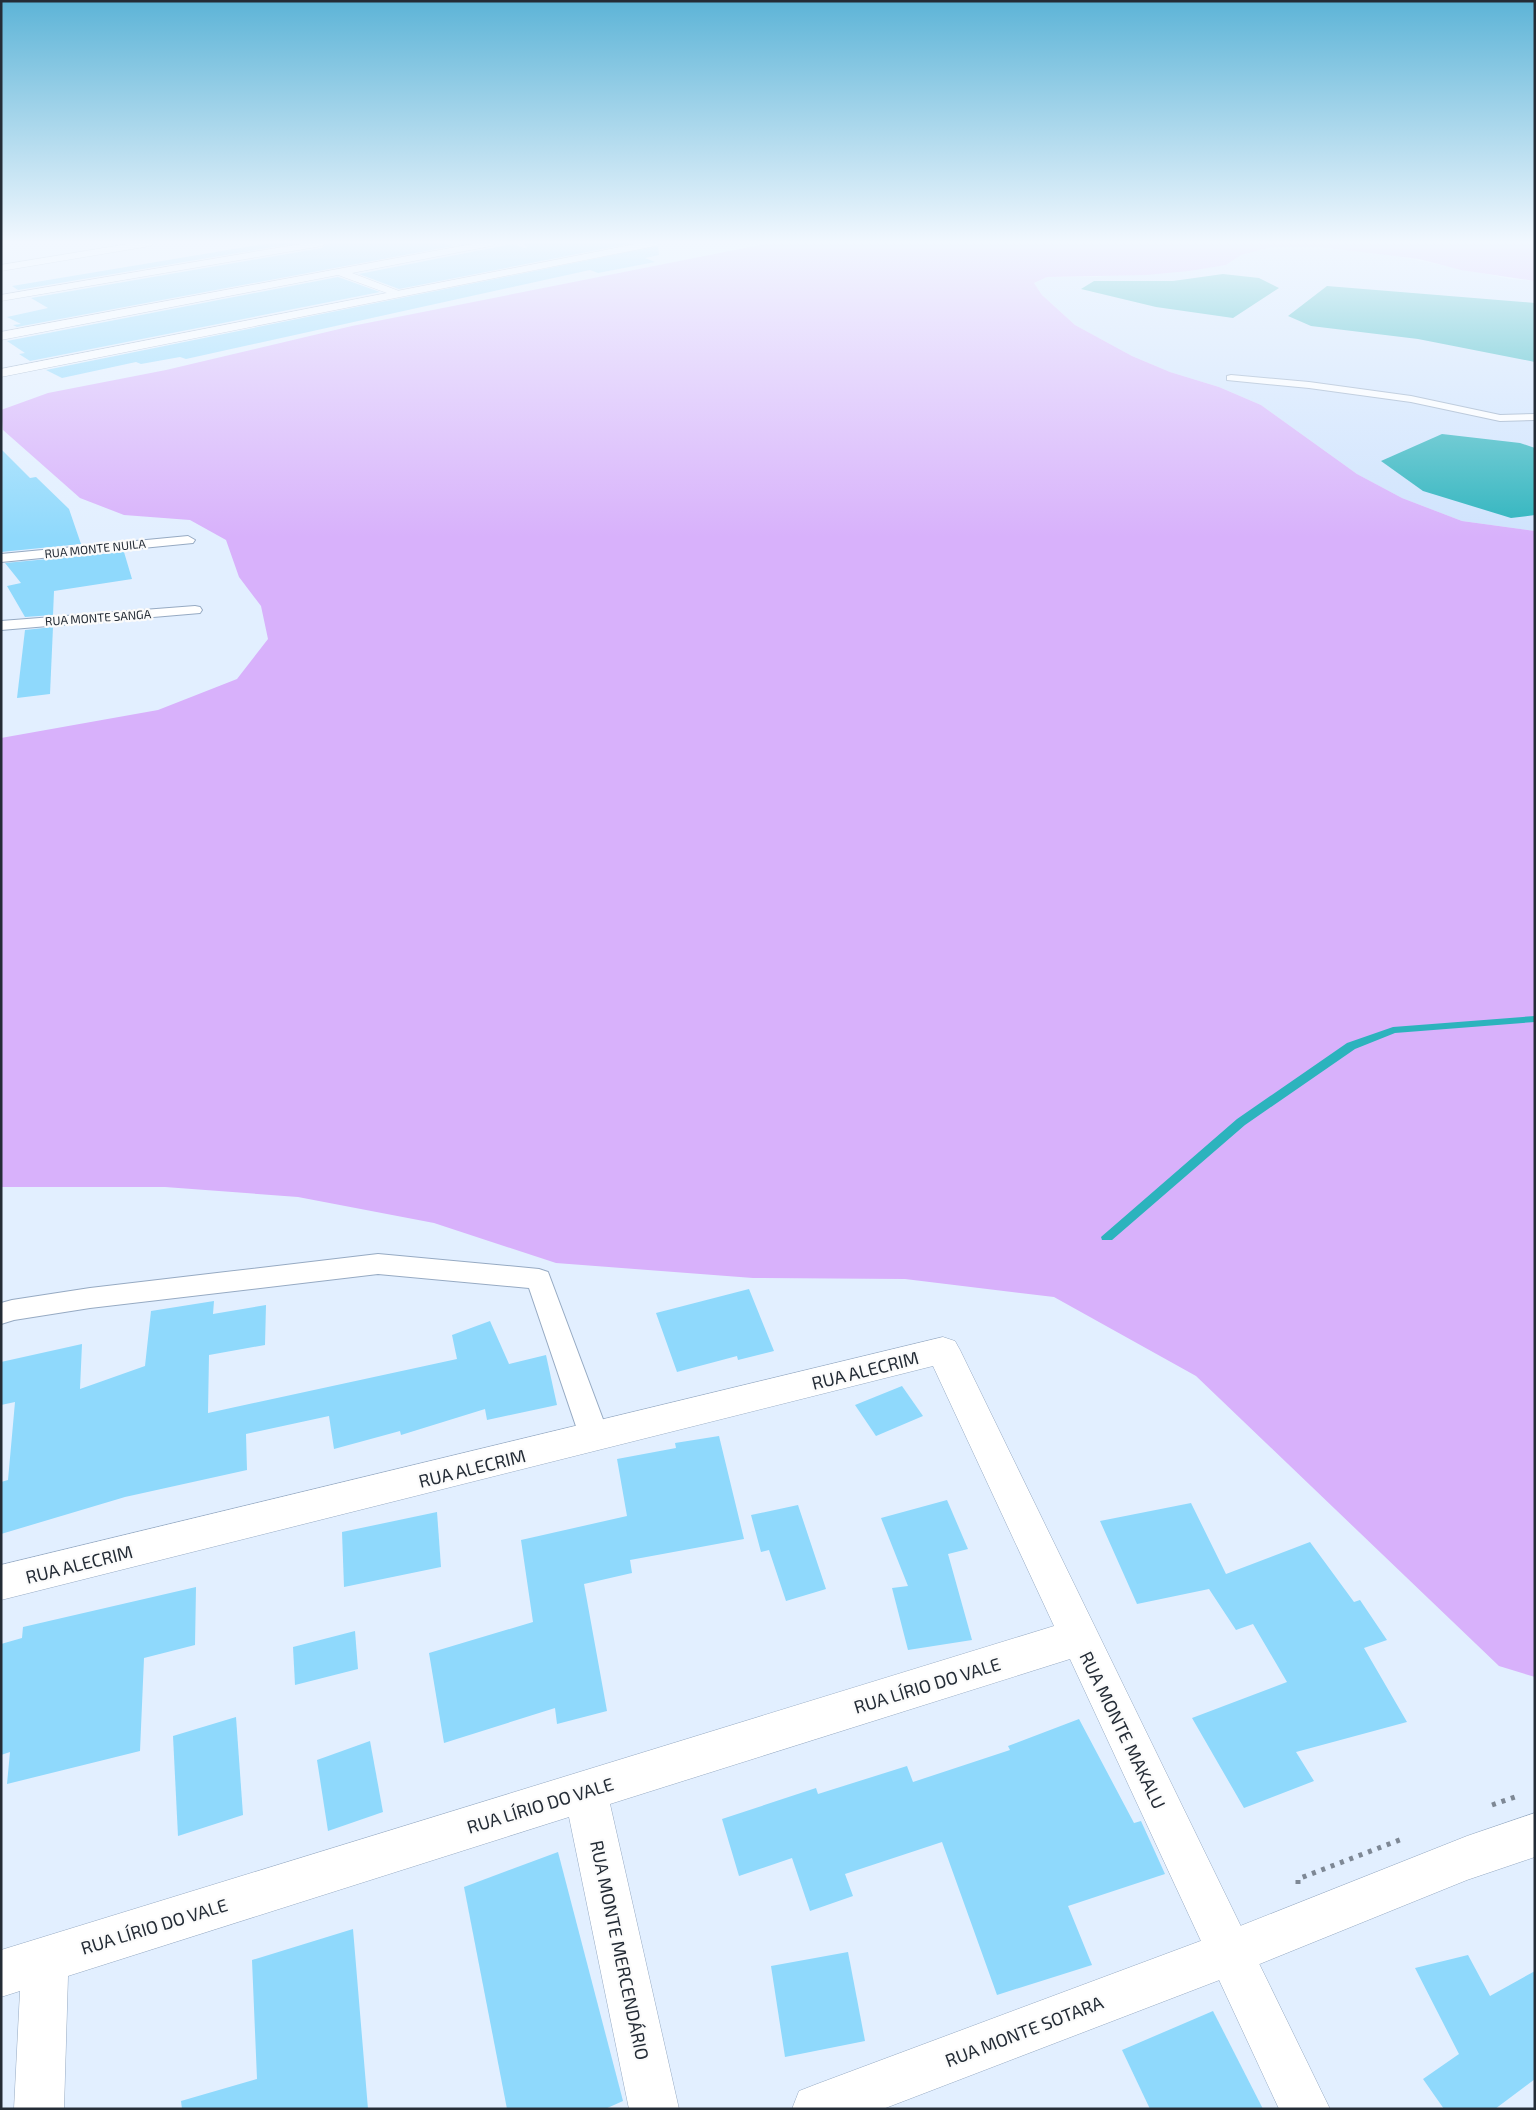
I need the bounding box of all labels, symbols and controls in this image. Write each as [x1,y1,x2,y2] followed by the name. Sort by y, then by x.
[44,536,147,560] street label: RUA MONTE NUILA
[45,606,152,628] street label: RUA MONTE SANGA
[809,1346,921,1394] street label: RUA ALECRIM
[416,1444,528,1492] street label: RUA ALECRIM
[23,1540,135,1588] street label: RUA ALECRIM
[1075,1648,1171,1812] street label: RUA MONTE MAKALU
[851,1652,1003,1718] street label: RUA LÍRIO DO VALE
[464,1772,616,1838] street label: RUA LÍRIO DO VALE
[586,1838,654,2062] street label: RUA MONTE MERCENDÁRIO
[78,1893,230,1959] street label: RUA LÍRIO DO VALE
[942,1990,1107,2071] street label: RUA MONTE SOTARA

